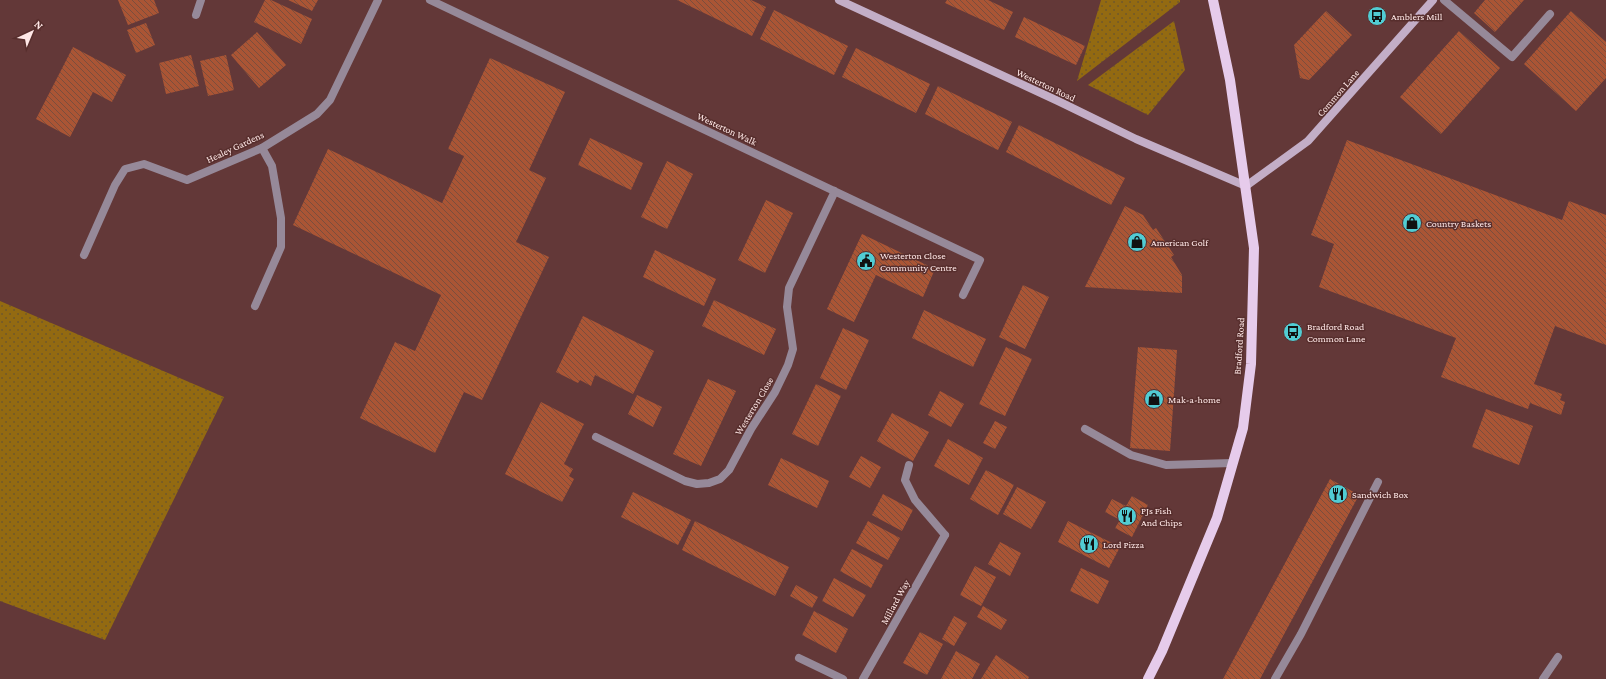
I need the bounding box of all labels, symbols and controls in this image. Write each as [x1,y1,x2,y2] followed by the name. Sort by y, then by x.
[1366,5,1388,27] bus stop icon: Amblers Mill
[1391,11,1443,22] place label: Amblers Mill
[12,12,52,52] north arrow
[32,18,46,32] text: N
[1015,66,1078,104] street label: Westerton Road
[1315,67,1362,119] street label: Common Lane
[695,110,759,148] street label: Westerton Walk
[204,129,266,165] street label: Healey Gardens
[1401,212,1423,234] shop icon: Country Baskets
[1426,218,1491,229] place label: Country Baskets
[1126,231,1148,253] shop icon: American Golf
[1151,237,1209,248] place label: American Golf
[855,250,877,272] public building icon: Westerton Close Community Centre
[880,250,957,273] place label: Westerton Close Community Centre
[1232,316,1247,375] street label: Bradford Road
[1282,321,1304,343] bus stop icon: Bradford Road Common Lane
[1307,321,1366,344] place label: Bradford Road Common Lane
[732,375,776,437] street label: Westerton Close
[1143,388,1165,410] shop icon: Mak-a-home
[1168,394,1221,405] place label: Mak-a-home
[1327,483,1349,505] restaurant icon: Sandwich Box
[1352,489,1409,500] place label: Sandwich Box
[1116,505,1138,527] restaurant icon: PJs Fish And Chips
[1141,505,1182,528] place label: PJs Fish And Chips
[1078,533,1100,555] restaurant icon: Lord Pizza
[1103,539,1145,550] place label: Lord Pizza
[878,577,912,626] street label: Millard Way

